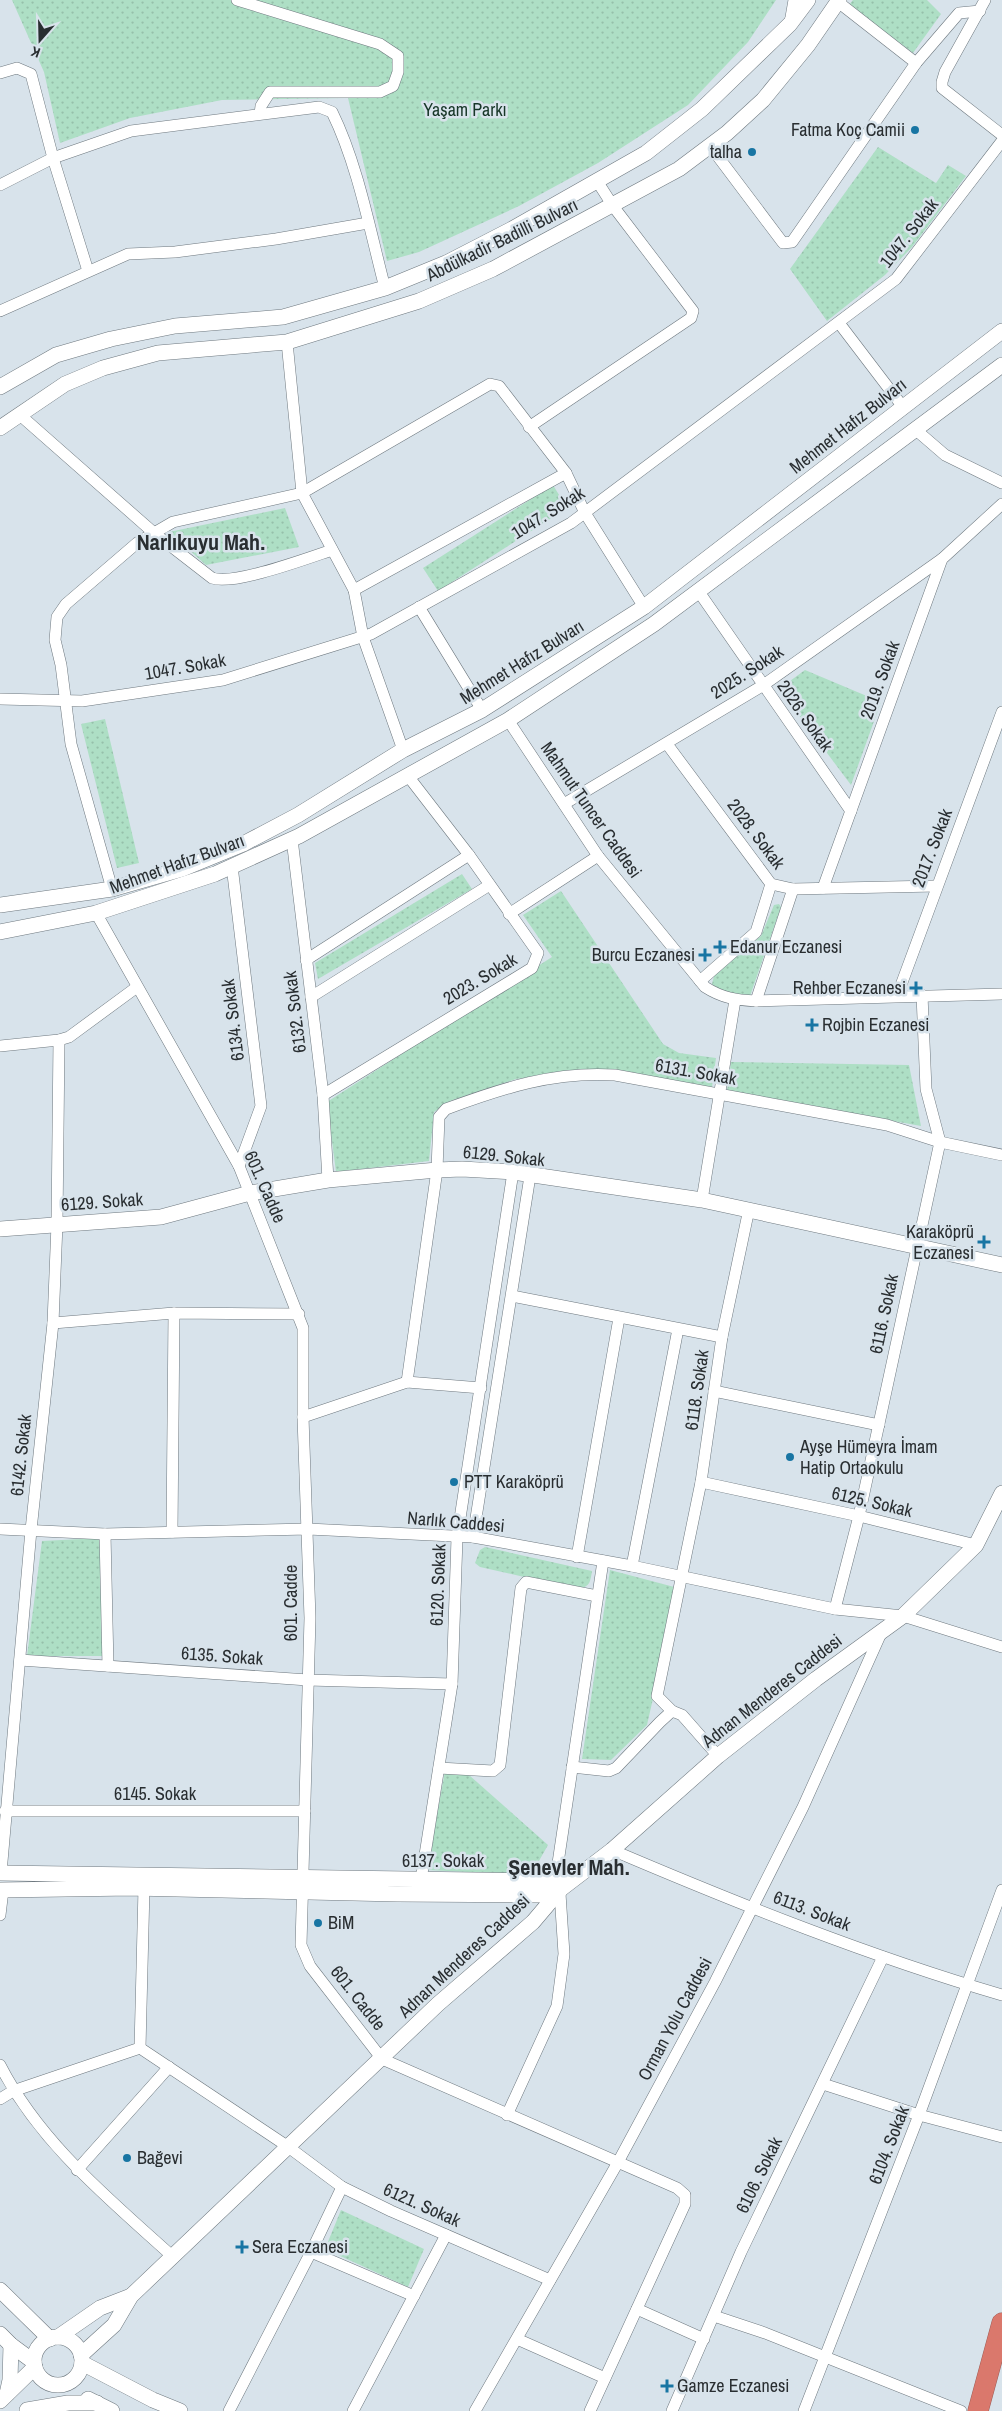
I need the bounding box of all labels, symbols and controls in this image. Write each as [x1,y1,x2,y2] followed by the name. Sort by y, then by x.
[15,15,65,65] north arrow
[28,42,43,62] text: K
[423,97,507,122] park label: Yaşam Parkı
[791,117,905,142] place label: Fatma Koç Camii
[909,124,921,136] marker: Fatma Koç Camii
[710,139,742,164] place label: talha
[746,146,758,158] marker: talha
[421,192,582,288] street label: Abdülkadir Badilli Bulvarı
[873,192,944,273] street label: 1047. Sokak
[784,372,911,479] street label: Mehmet Hafız Bulvarı
[506,480,590,545] street label: 1047. Sokak
[137,527,265,557] district label: Narlıkuyu Mah.
[455,613,589,710] street label: Mehmet Hafız Bulvarı
[854,636,906,723] street label: 2019. Sokak
[706,638,788,704] street label: 2025. Sokak
[142,647,228,686] street label: 1047. Sokak
[772,675,840,757] street label: 2026. Sokak
[535,737,648,883] street label: Mahmut Tuncer Caddesi
[722,793,791,874] street label: 2028. Sokak
[905,804,958,891] street label: 2017. Sokak
[106,828,248,900] street label: Mehmet Hafız Bulvarı
[730,934,842,959] place label: Edanur Eczanesi
[714,941,726,953] marker: Edanur Eczanesi
[592,942,695,967] place label: Burcu Eczanesi
[438,946,522,1010] street label: 2023. Sokak
[699,949,711,961] marker: Burcu Eczanesi
[277,969,312,1054] street label: 6132. Sokak
[793,975,906,1000] place label: Rehber Eczanesi
[215,977,250,1062] street label: 6134. Sokak
[910,982,922,994] marker: Rehber Eczanesi
[822,1012,929,1037] place label: Rojbin Eczanesi
[806,1019,818,1031] marker: Rojbin Eczanesi
[654,1052,739,1091] street label: 6131. Sokak
[462,1139,547,1172] street label: 6129. Sokak
[239,1147,292,1227] street label: 601. Cadde
[60,1186,144,1217] street label: 6129. Sokak
[906,1219,974,1265] place label: Karaköprü Eczanesi
[978,1236,990,1248] marker: Karaköprü Eczanesi
[863,1271,904,1356] street label: 6116. Sokak
[678,1347,715,1432] street label: 6118. Sokak
[4,1412,37,1497] street label: 6142. Sokak
[799,1434,938,1480] place label: Ayşe Hümeyra İmam Hatip Ortaokulu
[784,1451,796,1463] marker: Ayşe Hümeyra İmam Hatip Ortaokulu
[464,1469,564,1494] place label: PTT Karaköprü
[448,1476,460,1488] marker: PTT Karaköprü
[829,1480,916,1523] street label: 6125. Sokak
[406,1505,506,1538] street label: Narlık Caddesi
[424,1543,451,1626] street label: 6120. Sokak
[278,1565,303,1641] street label: 601. Cadde
[696,1628,847,1754] street label: Adnan Menderes Caddesi
[180,1640,264,1671] street label: 6135. Sokak
[114,1781,197,1806] street label: 6145. Sokak
[402,1848,485,1873] street label: 6137. Sokak
[508,1852,630,1882] district label: Şenevler Mah.
[770,1884,855,1937] street label: 6113. Sokak
[392,1888,535,2024] street label: Adnan Menderes Caddesi
[328,1910,354,1935] place label: BiM
[312,1917,324,1929] marker: BiM
[632,1953,718,2085] street label: Orman Yolu Caddesi
[325,1960,392,2035] street label: 601. Cadde
[862,2101,915,2188] street label: 6104. Sokak
[729,2132,788,2217] street label: 6106. Sokak
[137,2145,183,2170] place label: Bağevi
[121,2152,133,2164] marker: Bağevi
[380,2176,465,2233] street label: 6121. Sokak
[252,2234,348,2259] place label: Sera Eczanesi
[236,2241,248,2253] marker: Sera Eczanesi
[677,2373,789,2398] place label: Gamze Eczanesi
[661,2380,673,2392] marker: Gamze Eczanesi

